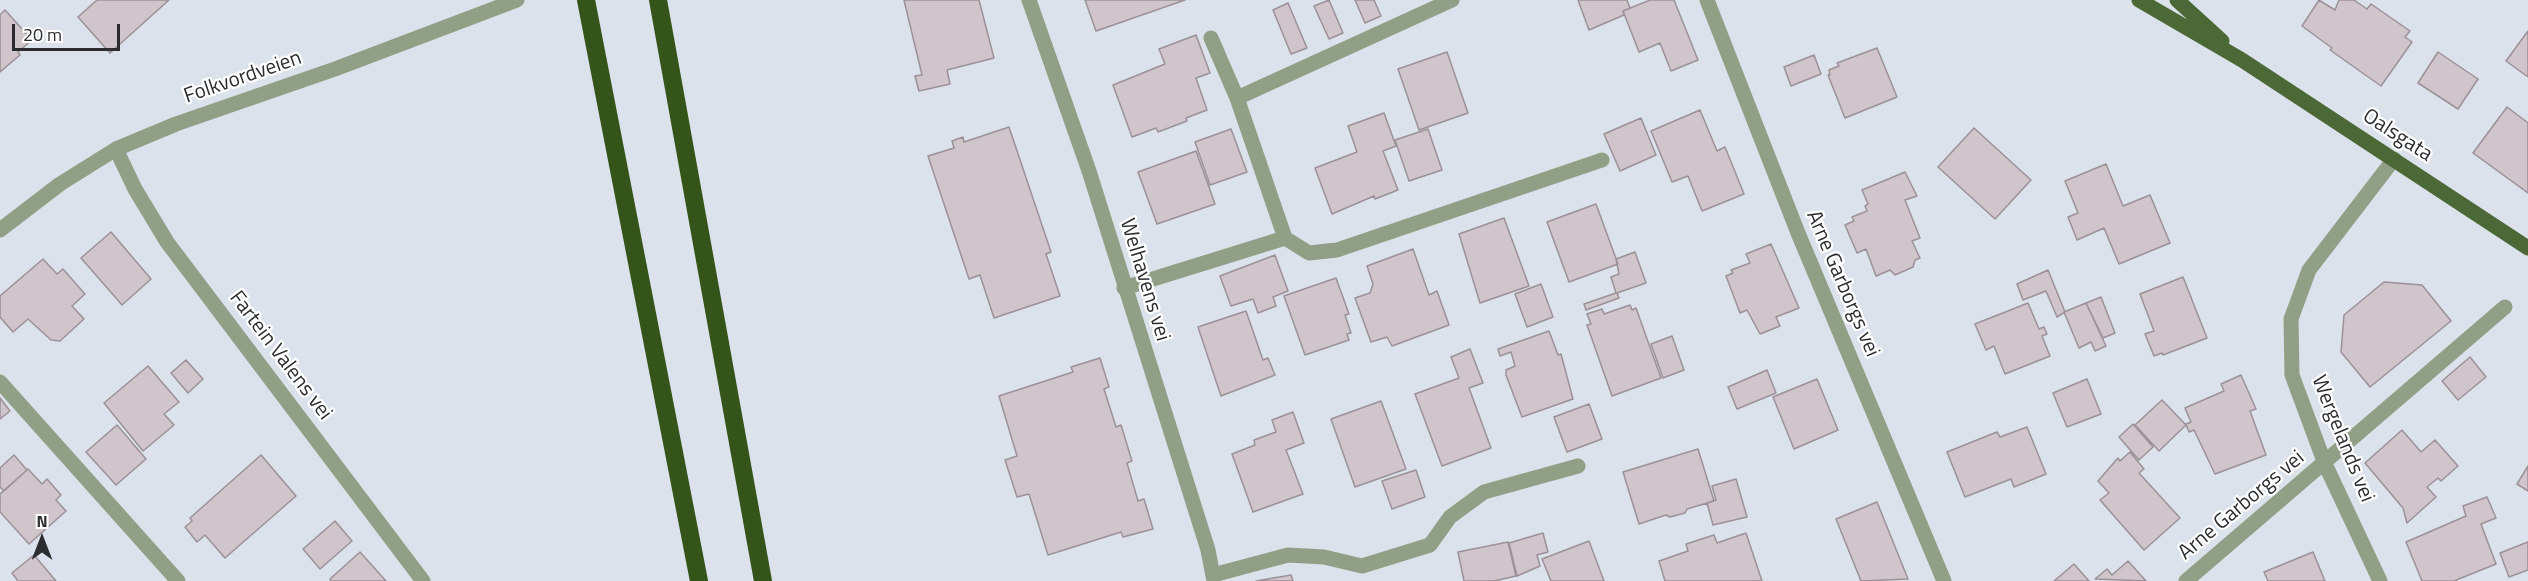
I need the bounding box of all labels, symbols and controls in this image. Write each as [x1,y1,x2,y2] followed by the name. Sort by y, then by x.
[15,12,123,50] scale bar
[23,21,62,48] text: 20 m
[181,46,305,110] street label: Folkvordveien
[2357,104,2437,168] street label: Oalsgata
[1800,207,1884,361] street label: Arne Garborgs vei
[1113,216,1175,344] street label: Welhavens vei
[223,287,337,425] street label: Fartein Valens vei
[2305,372,2379,506] street label: Wergelands vei
[2174,446,2310,566] street label: Arne Garborgs vei
[12,509,72,569] north arrow
[36,509,48,533] text: N

